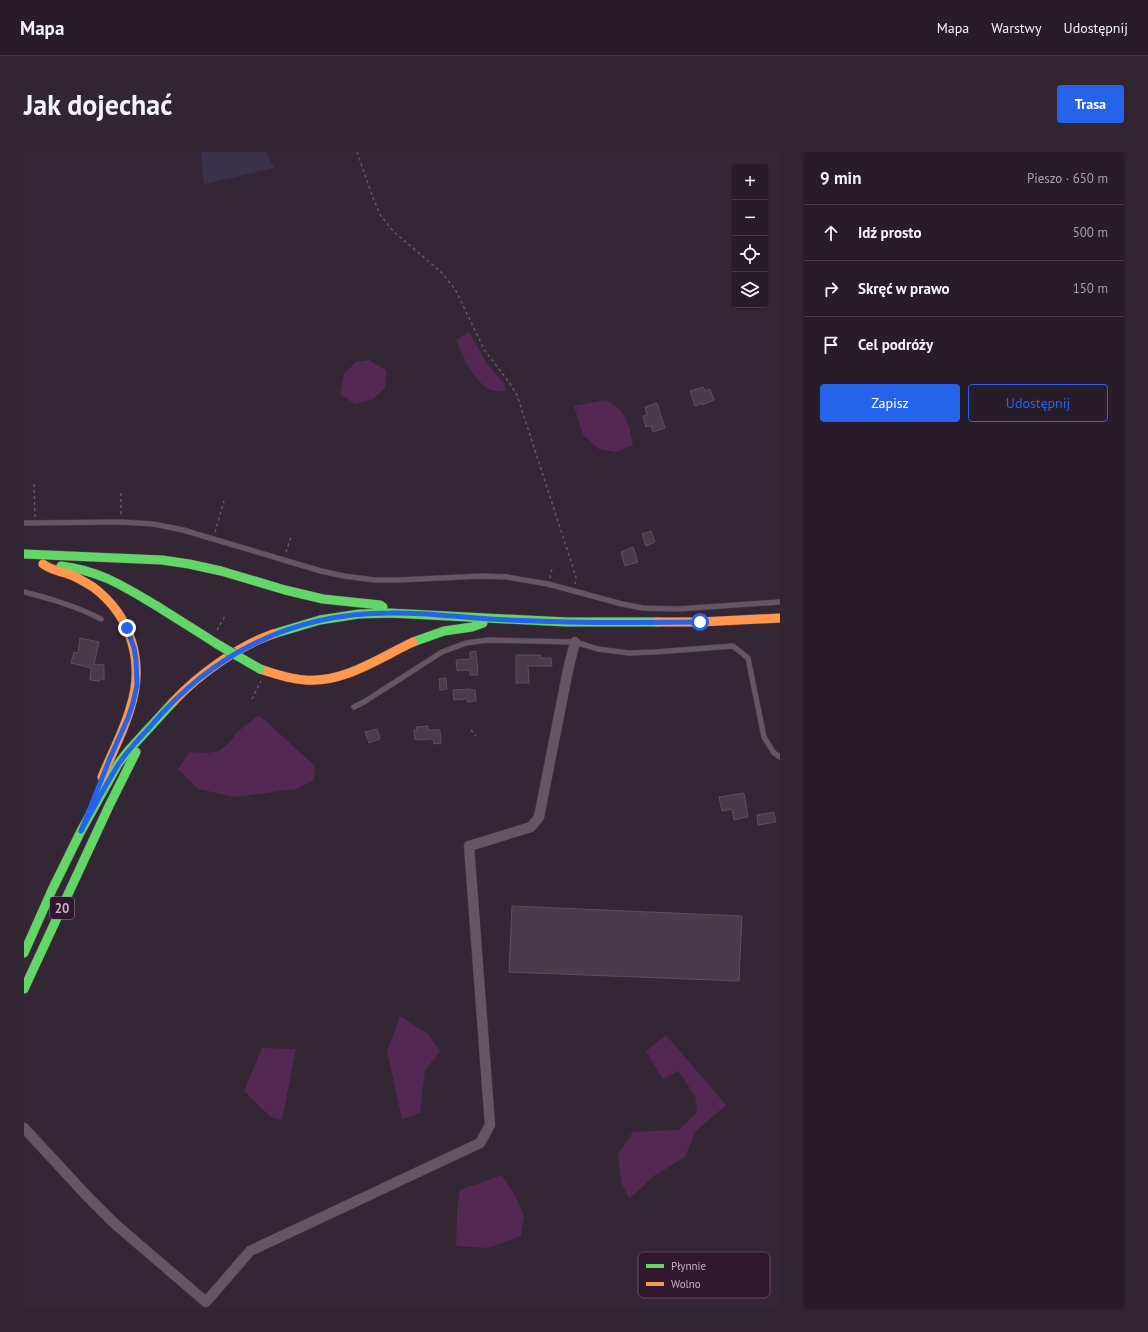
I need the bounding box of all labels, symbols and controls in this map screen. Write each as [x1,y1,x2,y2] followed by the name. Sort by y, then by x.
[20,16,64,40] text: Mapa
[937,19,969,37] text: Mapa
[991,19,1042,37] text: Warstwy
[1064,19,1128,37] text: Udostępnij
[1057,85,1124,123] button: Trasa
[24,86,172,123] text: Jak dojechać
[732,164,768,308] map controls
[732,164,768,200] button: +
[820,167,861,189] text: 9 min
[1027,170,1108,187] text: Pieszo · 650 m
[732,200,768,236] button: −
[820,222,842,244] icon: ahead
[858,223,922,242] text: Idź prosto
[1073,224,1108,241] text: 500 m
[732,236,768,272] button: locate
[732,272,768,308] button: layers
[820,278,842,300] icon: right
[858,279,950,298] text: Skręć w prawo
[1073,280,1108,297] text: 150 m
[820,334,842,356] icon: arrive
[858,335,933,354] text: Cel podróży
[820,384,960,422] button: Zapisz
[968,384,1108,422] button: Udostępnij
[691,613,709,631] route start
[118,619,136,637] route end
[50,897,74,919] road number: 20
[638,1252,770,1298] legend
[671,1259,706,1273] text: Płynnie
[671,1277,701,1291] text: Wolno

